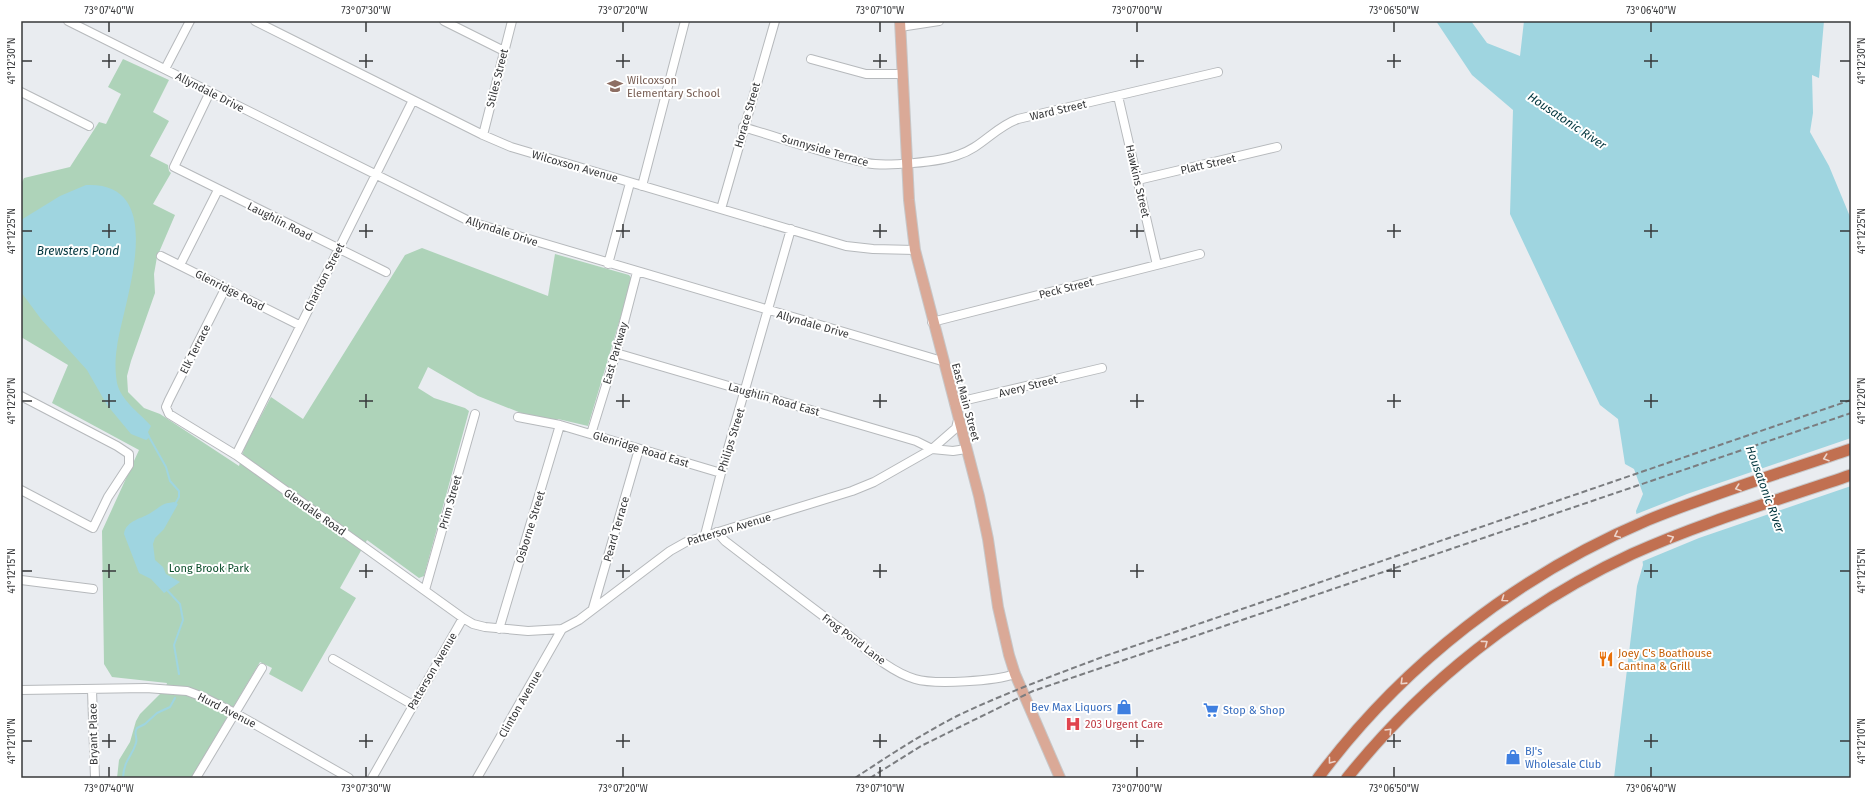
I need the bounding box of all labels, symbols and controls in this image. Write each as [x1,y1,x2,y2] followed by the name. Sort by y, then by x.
[84,5,134,17] text: 73°07'40"W
[341,5,391,17] text: 73°07'30"W
[598,5,648,17] text: 73°07'20"W
[856,5,905,17] text: 73°07'10"W
[1112,5,1163,17] text: 73°07'00"W
[1369,5,1420,17] text: 73°06'50"W
[1626,5,1677,17] text: 73°06'40"W
[6,37,18,85] text: 41°12'30"N
[1856,37,1868,85] text: 41°12'30"N
[484,47,511,109] street label: Stiles Street
[173,70,246,115] street label: Allyndale Drive
[627,74,720,100] place label: Wilcoxson Elementary School
[606,77,624,95] school or university icon: Wilcoxson Elementary School
[732,81,763,149] street label: Horace Street
[1525,90,1609,153] water label: Housatonic River
[1028,98,1088,123] street label: Ward Street
[780,132,870,169] street label: Sunnyside Terrace
[1123,143,1152,219] street label: Hawkins Street
[530,148,620,185] street label: Wilcoxson Avenue
[1179,152,1237,177] street label: Platt Street
[245,200,314,243] street label: Laughlin Road
[6,208,18,254] text: 41°12'25"N
[1856,208,1868,254] text: 41°12'25"N
[464,214,539,249] street label: Allyndale Drive
[302,241,347,314] street label: Charlton Street
[37,244,119,258] water label: Brewsters Pond
[193,267,267,314] street label: Glenridge Road
[1038,275,1095,302] street label: Peck Street
[775,308,851,341] street label: Allyndale Drive
[600,320,631,386] street label: East Parkway
[177,322,213,376] street label: Elk Terrace
[949,362,982,443] street label: East Main Street
[997,373,1059,400] street label: Avery Street
[6,377,18,425] text: 41°12'20"N
[1856,377,1868,425] text: 41°12'20"N
[727,380,821,419] street label: Laughlin Road East
[716,406,747,474] street label: Philips Street
[591,429,691,470] street label: Glenridge Road East
[1743,444,1787,535] water label: Housatonic River
[1823,453,1830,461] one-way arrow
[437,474,464,531] street label: Prim Street
[1734,483,1741,492] one-way arrow
[281,486,348,539] street label: Glendale Road
[513,489,548,565] street label: Osborne Street
[601,495,632,563] street label: Peard Terrace
[686,511,773,548] street label: Patterson Avenue
[1613,530,1621,538] one-way arrow
[1667,535,1674,543] one-way arrow
[6,548,18,594] text: 41°12'15"N
[1856,548,1868,594] text: 41°12'15"N
[169,562,250,575] park label: Long Brook Park
[1501,594,1508,602] one-way arrow
[819,611,888,668] street label: Frog Pond Lane
[405,630,460,712] street label: Patterson Avenue
[1481,641,1488,648] one-way arrow
[1618,647,1712,673] place label: Joey C's Boathouse Cantina & Grill
[1597,650,1615,668] restaurant icon: Joey C's Boathouse Cantina & Grill
[496,669,545,740] street label: Clinton Avenue
[1401,677,1408,684] one-way arrow
[195,690,258,731] street label: Hurd Avenue
[1115,698,1133,716] shop icon: Bev Max Liquors
[1031,701,1112,714] place label: Bev Max Liquors
[1202,701,1220,719] supermarket icon: Stop & Shop
[86,703,101,765] street label: Bryant Place
[1223,704,1285,717] place label: Stop & Shop
[1064,715,1082,733] hospital icon: 203 Urgent Care
[6,718,18,764] text: 41°12'10"N
[1085,718,1163,731] place label: 203 Urgent Care
[1856,718,1868,764] text: 41°12'10"N
[1384,728,1392,736] one-way arrow
[1525,745,1601,771] place label: BJ's Wholesale Club
[1504,748,1522,766] shop icon: BJ's Wholesale Club
[1329,757,1336,764] one-way arrow
[84,783,134,795] text: 73°07'40"W
[341,783,391,795] text: 73°07'30"W
[598,783,648,795] text: 73°07'20"W
[856,783,905,795] text: 73°07'10"W
[1112,783,1163,795] text: 73°07'00"W
[1369,783,1420,795] text: 73°06'50"W
[1626,783,1677,795] text: 73°06'40"W

